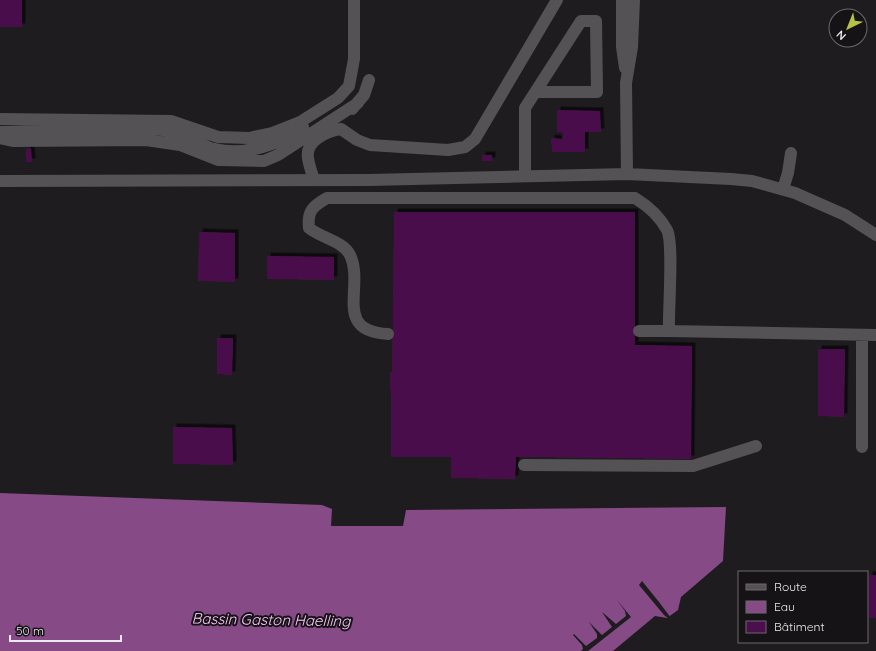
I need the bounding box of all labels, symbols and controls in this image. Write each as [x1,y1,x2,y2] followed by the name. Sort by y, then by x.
[828,8,868,48] north arrow
[833,27,849,43] text: N
[738,571,868,643] legend
[774,579,807,594] text: Route
[774,599,795,614] text: Eau
[191,609,352,630] water label: Bassin Gaston Haelling
[10,617,121,643] scale bar
[774,619,824,634] text: Bâtiment
[16,623,44,638] text: 50 m

